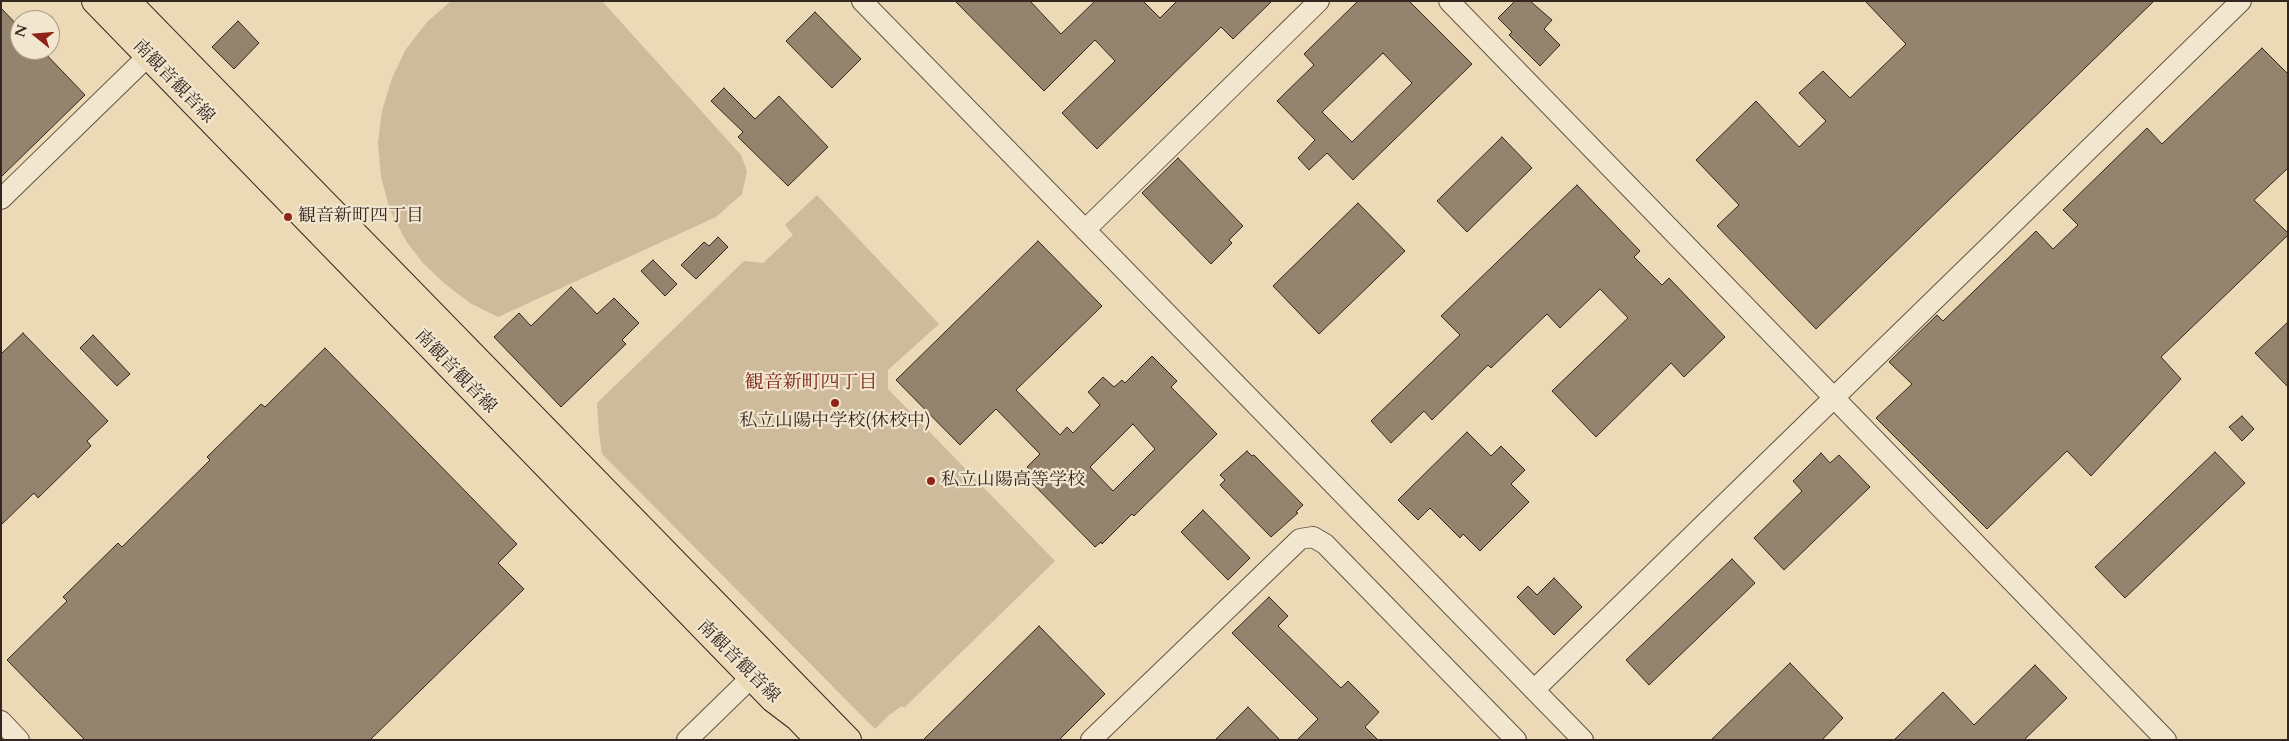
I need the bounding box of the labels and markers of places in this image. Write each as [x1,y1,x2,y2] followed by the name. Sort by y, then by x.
[298,206,424,228] place label: 観音新町四丁目
[282,211,294,223] marker: 観音新町四丁目
[829,397,841,409] marker: 私立山陽中学校(休校中)
[739,411,931,433] place label: 私立山陽中学校(休校中)
[941,470,1085,492] place label: 私立山陽高等学校
[925,475,937,487] marker: 私立山陽高等学校

